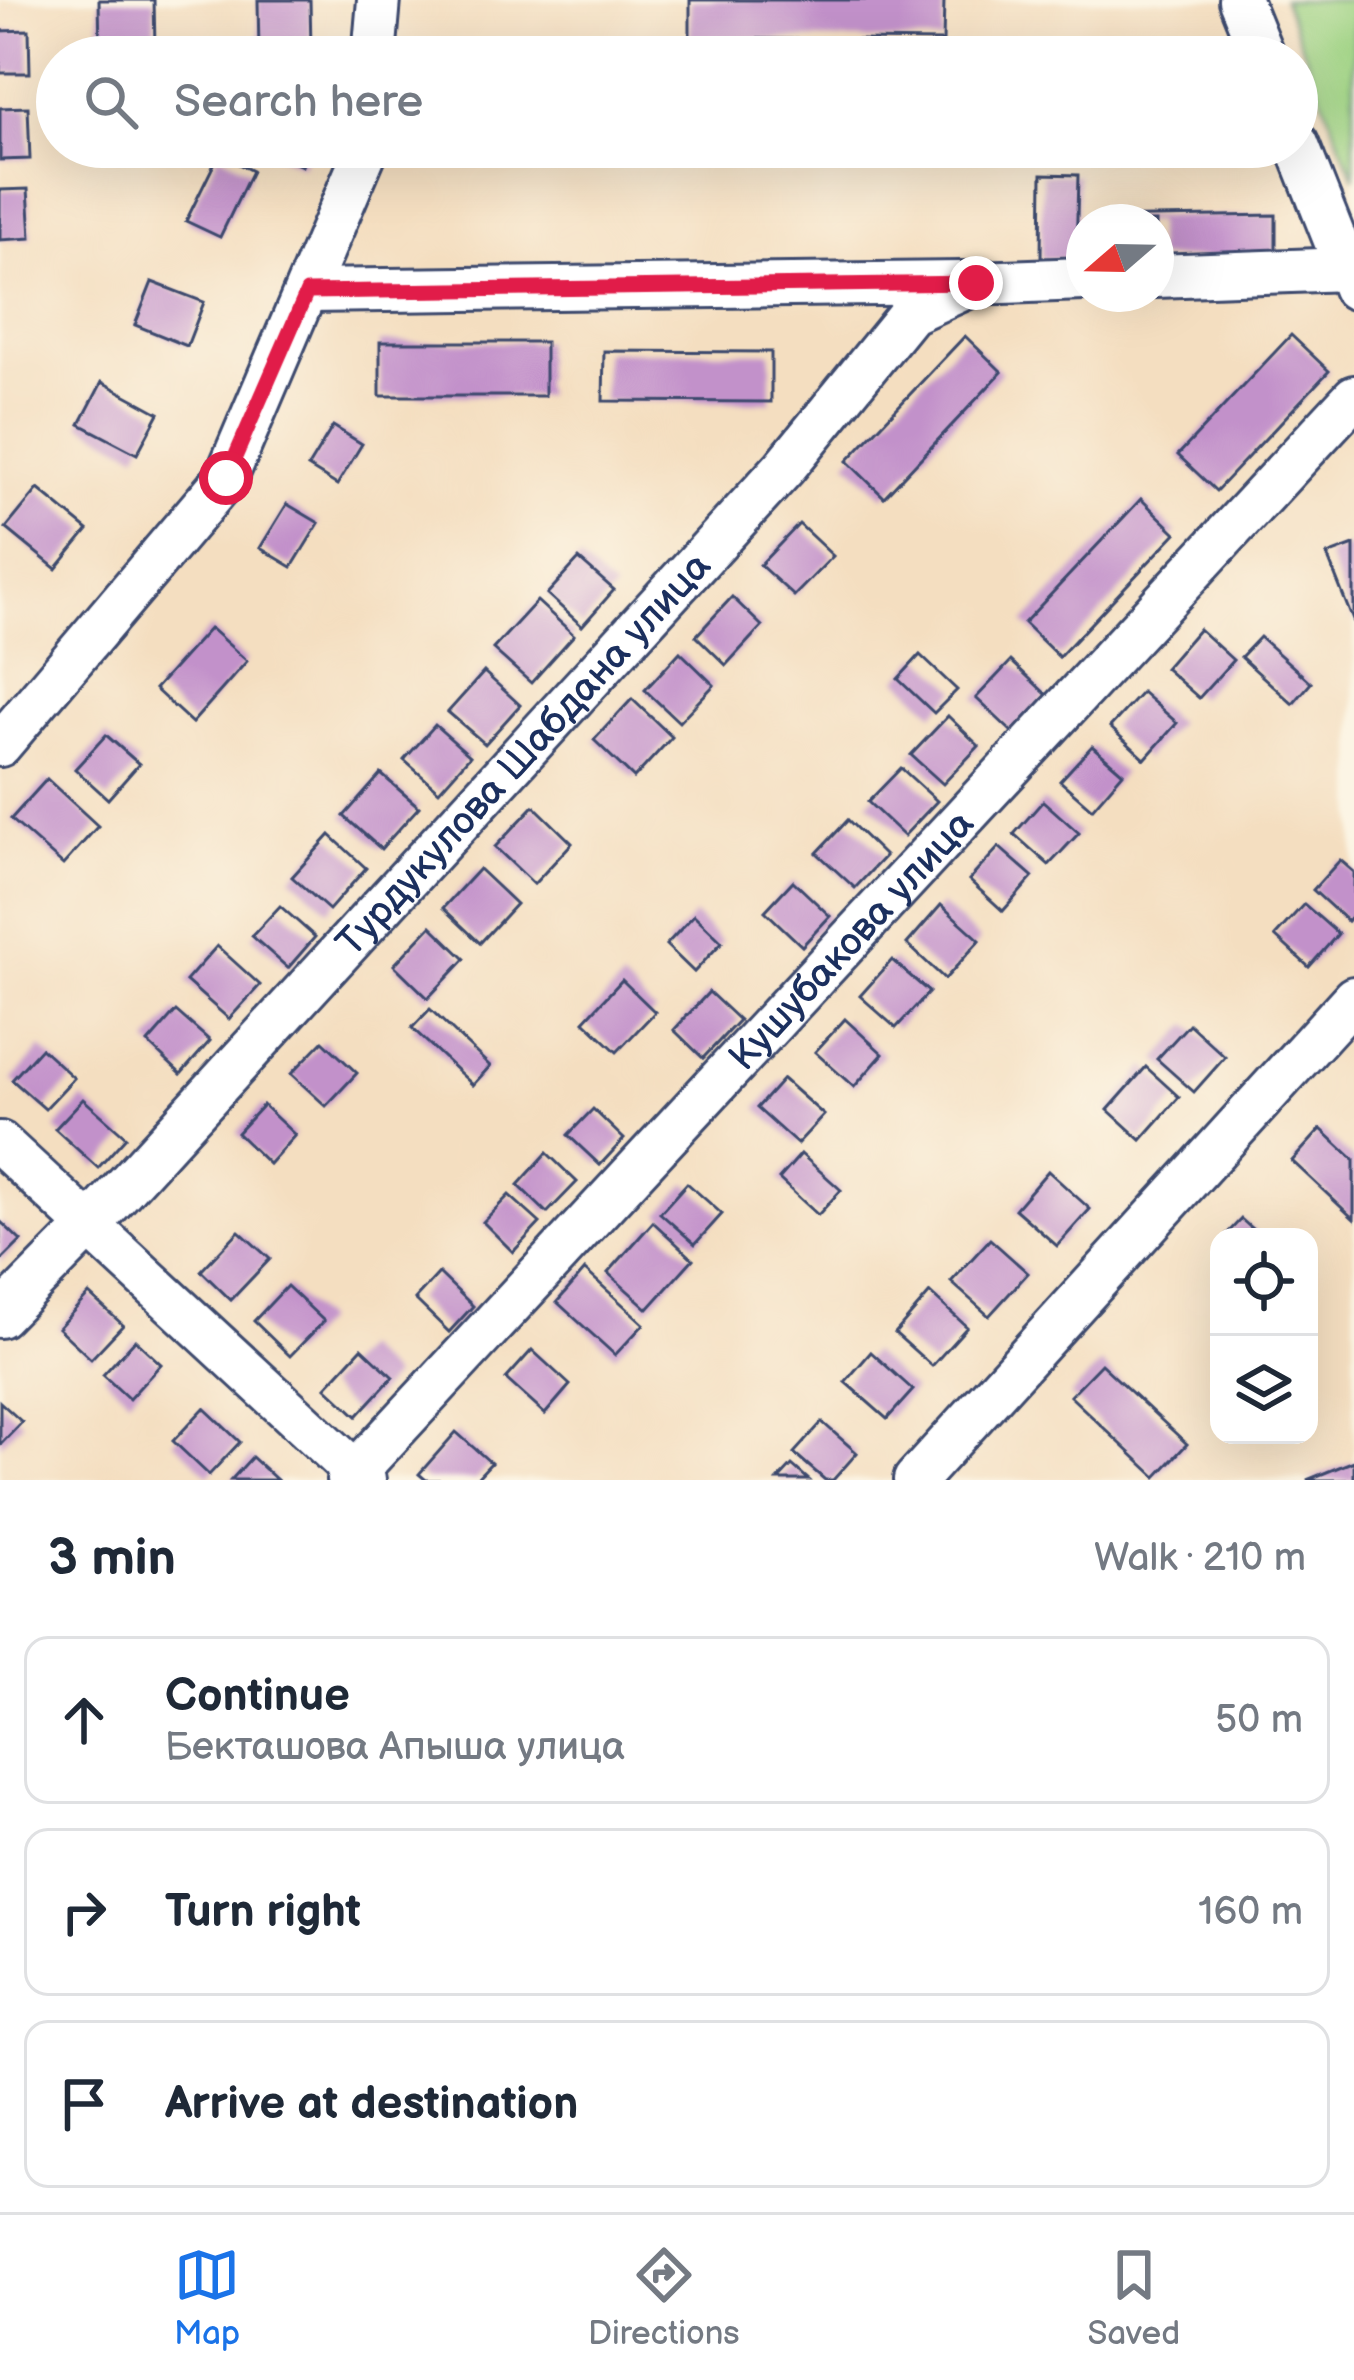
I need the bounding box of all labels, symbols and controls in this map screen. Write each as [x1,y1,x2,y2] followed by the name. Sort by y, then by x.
[36,36,1318,168] search box
[78,69,144,135] icon: search
[174,75,423,130] text: Search here
[1066,204,1174,312] north arrow
[949,256,1003,310] route end
[199,451,253,505] route start
[328,543,721,967] street label: Турдукулова Шабдана улица
[720,801,984,1081] street label: Кушубакова улица
[1210,1228,1318,1444] map controls
[1210,1228,1318,1336] button: locate
[1210,1336,1318,1444] button: layers
[48,1528,176,1589] text: 3 min
[1094,1535,1306,1582] text: Walk · 210 m
[165,1669,350,1724] text: Continue
[51,1687,117,1753] icon: ahead
[1215,1697,1303,1744] text: 50 m
[165,1724,625,1771] text: Бекташова Апыша улица
[51,1879,117,1945] icon: right
[165,1885,361,1940] text: Turn right
[1198,1889,1303,1936] text: 160 m
[51,2071,117,2137] icon: arrive
[165,2077,578,2132] text: Arrive at destination
[174,2242,240,2354] tab: Map
[588,2242,740,2354] tab: Directions
[1087,2242,1180,2354] tab: Saved

